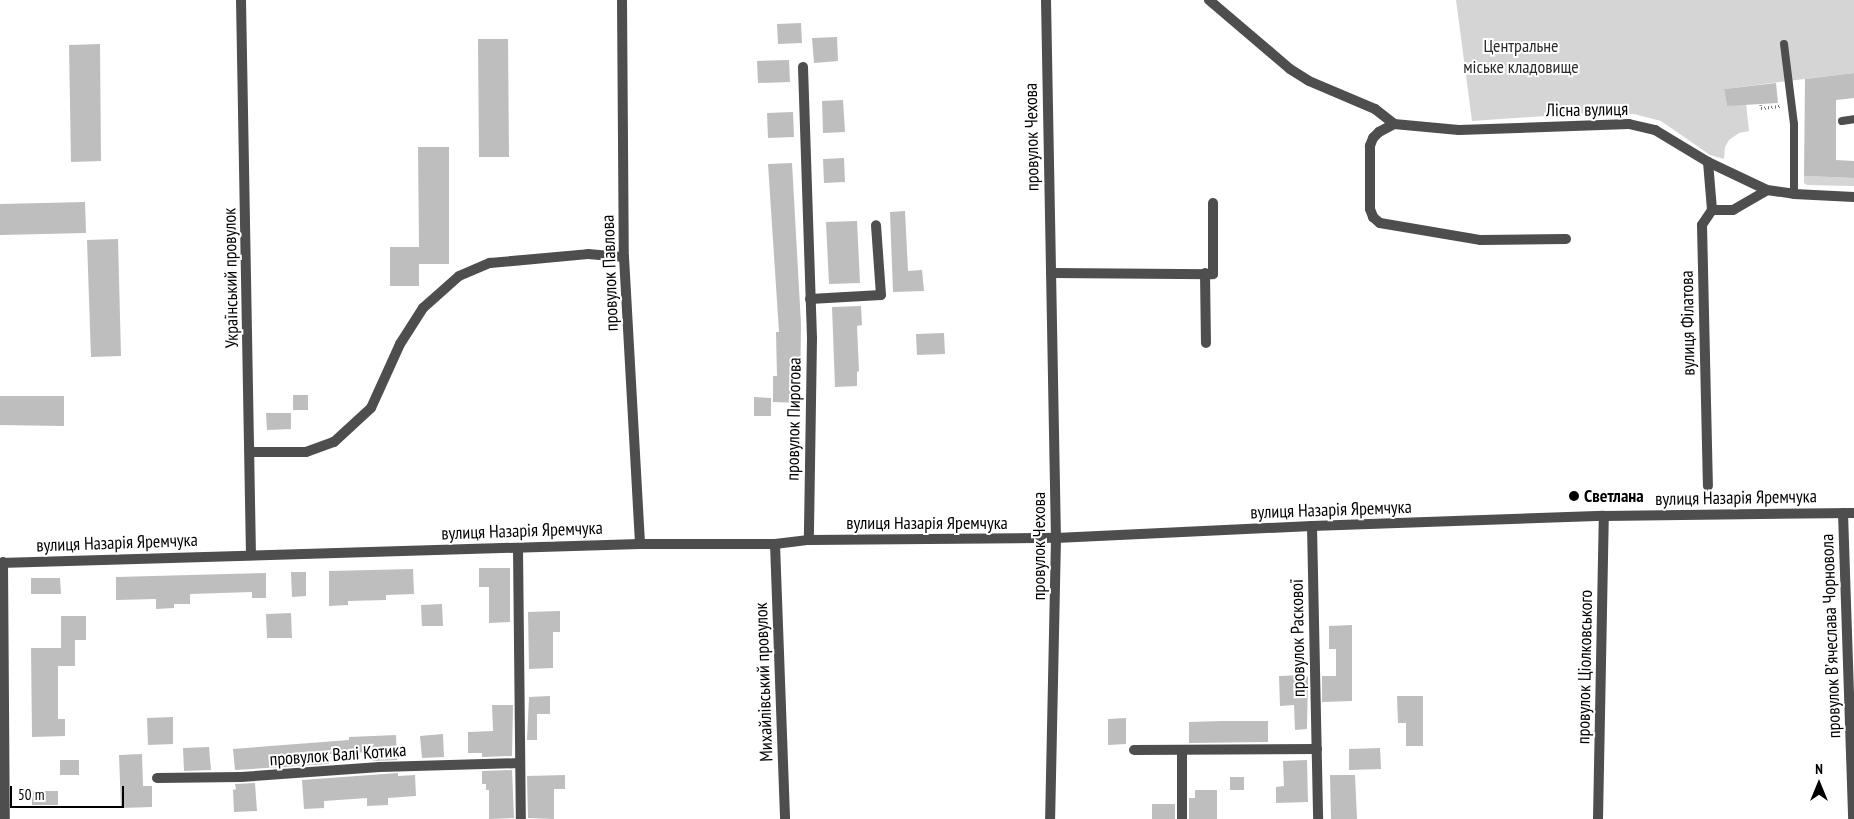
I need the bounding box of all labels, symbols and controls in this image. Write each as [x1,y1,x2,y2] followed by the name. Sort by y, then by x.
[1463,36,1579,78] park label: Центральне міське кладовище
[1020,83,1044,191] street label: провулок Чехова
[1546,98,1628,122] street label: Лісна вулиця
[219,208,243,348] street label: Український провулок
[597,214,623,332] street label: провулок Павлова
[1676,270,1700,376] street label: вулиця Філатова
[782,357,806,481] street label: провулок Пирогова
[1584,485,1644,507] place label: Светлана
[1655,486,1817,510] street label: вулиця Назарія Яремчука
[1568,490,1580,502] marker: Светлана
[1028,492,1050,600] street label: провулок Чехова
[1250,496,1412,524] street label: вулиця Назарія Яремчука
[846,512,1008,534] street label: вулиця Назарія Яремчука
[441,517,603,545] street label: вулиця Назарія Яремчука
[36,529,198,557] street label: вулиця Назарія Яремчука
[1817,533,1845,739] street label: провулок Вʼячеслава Чорновола
[1286,579,1310,697] street label: провулок Раскової
[1573,590,1597,744] street label: провулок Ціолковського
[750,602,778,762] street label: Михайлівський провулок
[269,739,407,771] street label: провулок Валі Котика
[1794,759,1844,809] north arrow
[1815,760,1823,778] text: N
[12,776,126,808] scale bar
[18,785,44,804] text: 50 m

